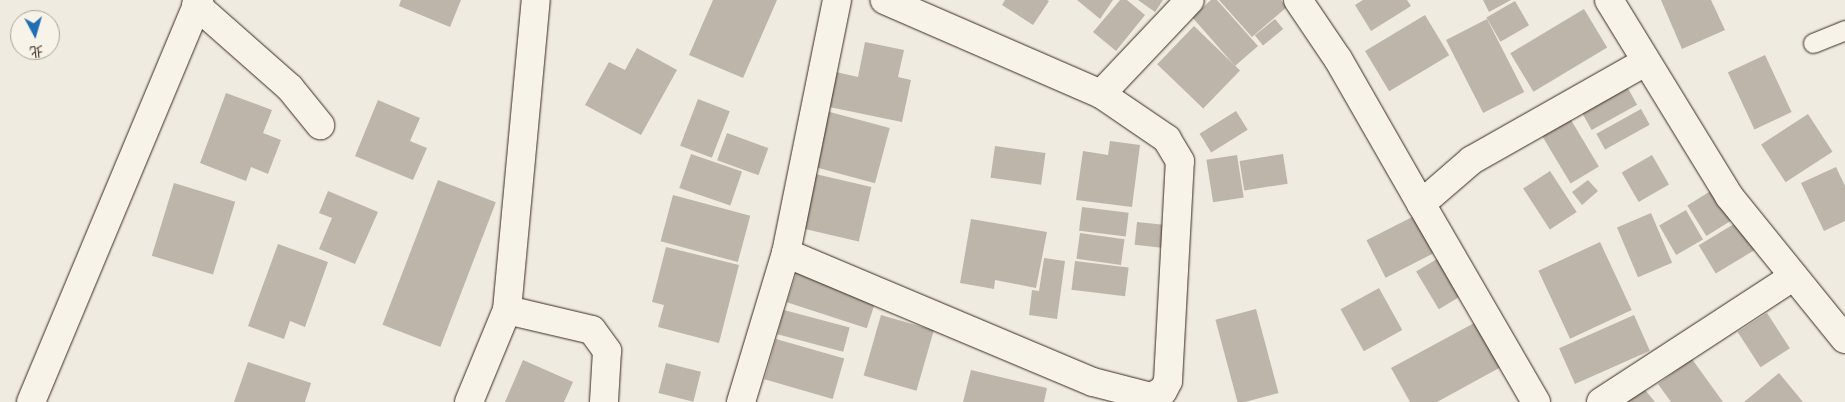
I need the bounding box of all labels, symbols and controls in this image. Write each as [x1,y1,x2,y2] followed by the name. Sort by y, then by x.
[10,10,60,60] north arrow
[29,40,44,59] text: 北

